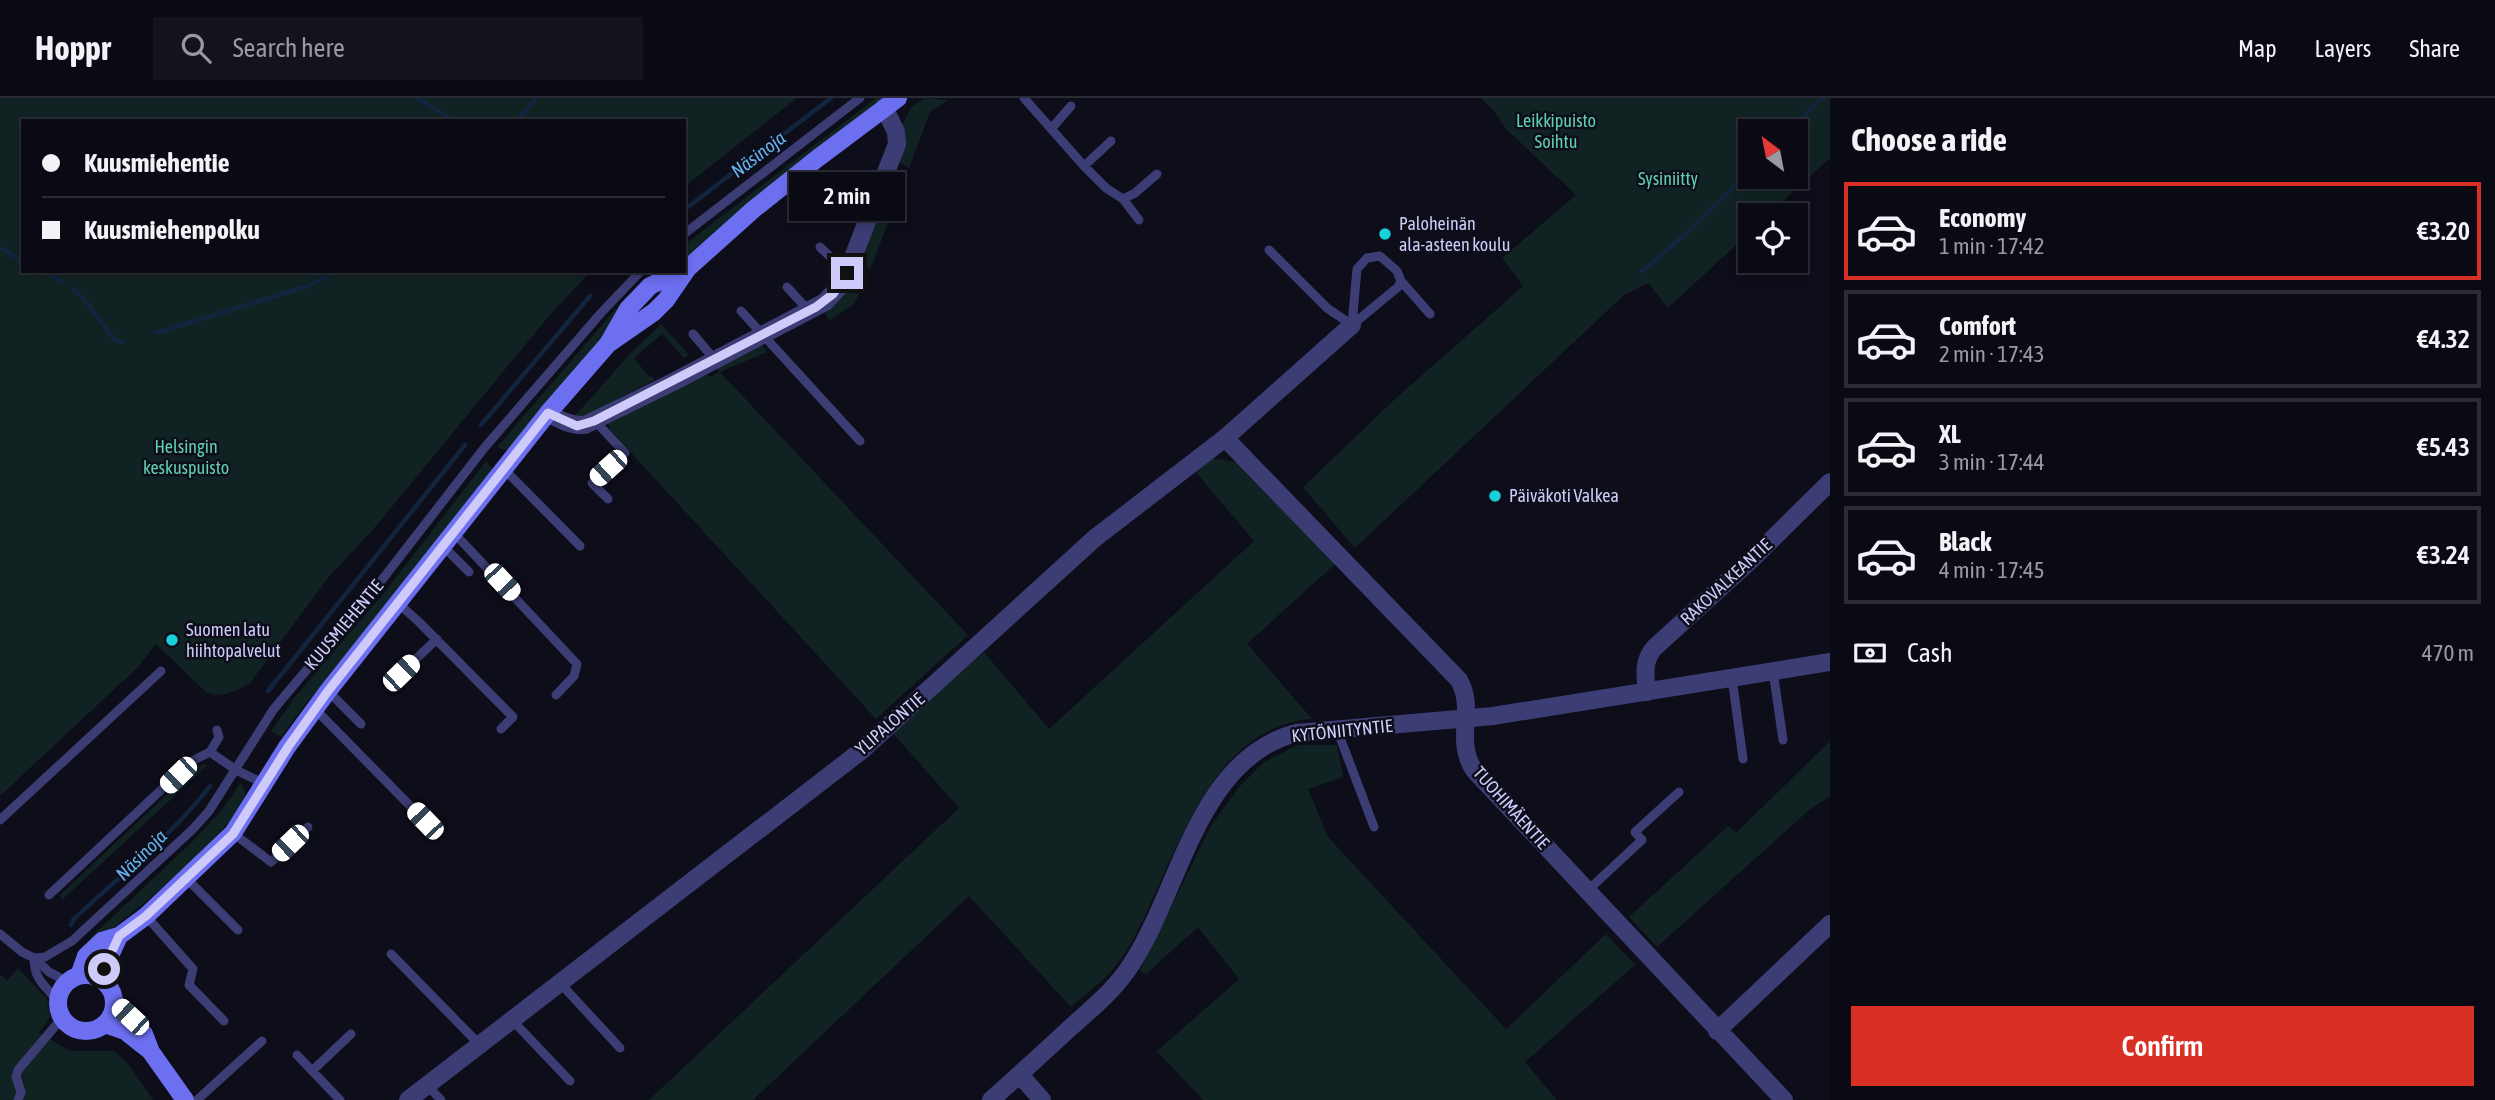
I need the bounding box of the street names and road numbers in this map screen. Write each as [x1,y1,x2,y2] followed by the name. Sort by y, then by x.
[1676,534,1776,629] street label: RAKOVALKEANTIE
[300,575,387,674] street label: KUUSMIEHENTIE
[851,688,929,759] street label: YLIPALONTIE
[1290,715,1394,746] street label: KYTÖNIITYNTIE
[1469,762,1554,853] street label: TUOHIMÄENTIE

